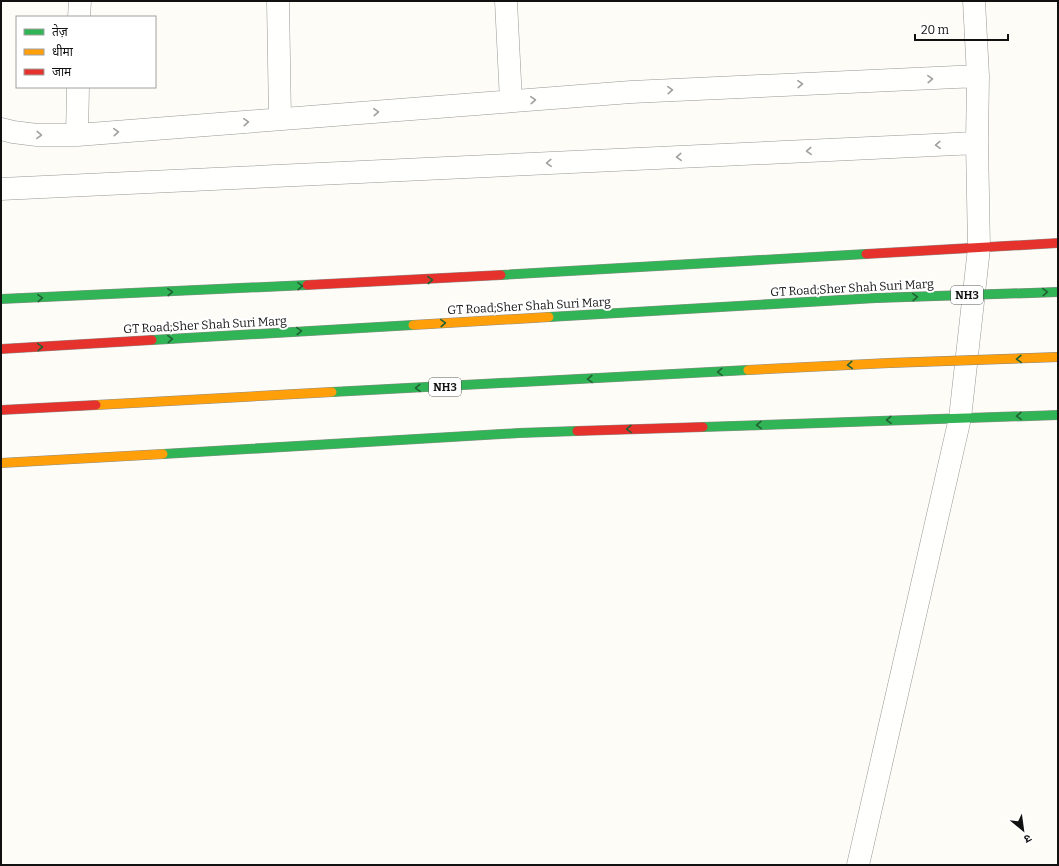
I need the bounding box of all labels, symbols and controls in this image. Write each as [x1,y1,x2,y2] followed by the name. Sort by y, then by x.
[16,16,156,88] legend
[915,16,1008,42] scale bar
[921,23,950,37] text: 20 m
[52,24,69,39] text: तेज़
[52,44,74,59] text: धीमा
[52,65,72,79] text: जाम
[927,74,933,83] one-way arrow
[797,80,803,89] one-way arrow
[667,86,673,95] one-way arrow
[530,95,536,104] one-way arrow
[373,107,379,116] one-way arrow
[243,118,249,127] one-way arrow
[113,127,119,136] one-way arrow
[36,131,42,139] one-way arrow
[935,141,941,149] one-way arrow
[806,147,812,156] one-way arrow
[676,153,682,162] one-way arrow
[546,159,552,168] one-way arrow
[427,275,433,284] one-way arrow
[770,277,934,299] street label: GT Road;Sher Shah Suri Marg
[297,281,303,290] one-way arrow
[951,286,983,304] road number: NH3
[167,287,173,296] one-way arrow
[1042,288,1048,297] one-way arrow
[912,292,918,301] one-way arrow
[37,293,43,302] one-way arrow
[447,295,611,317] street label: GT Road;Sher Shah Suri Marg
[123,314,287,336] street label: GT Road;Sher Shah Suri Marg
[440,319,446,327] one-way arrow
[296,327,303,336] one-way arrow
[167,335,173,343] one-way arrow
[37,342,43,351] one-way arrow
[1016,354,1022,363] one-way arrow
[847,361,853,369] one-way arrow
[717,368,723,376] one-way arrow
[587,375,593,383] one-way arrow
[429,378,461,396] road number: NH3
[415,384,421,392] one-way arrow
[1016,412,1022,420] one-way arrow
[886,416,892,425] one-way arrow
[756,421,762,429] one-way arrow
[626,425,632,434] one-way arrow
[1003,810,1043,850] north arrow
[1021,831,1034,846] text: उ

